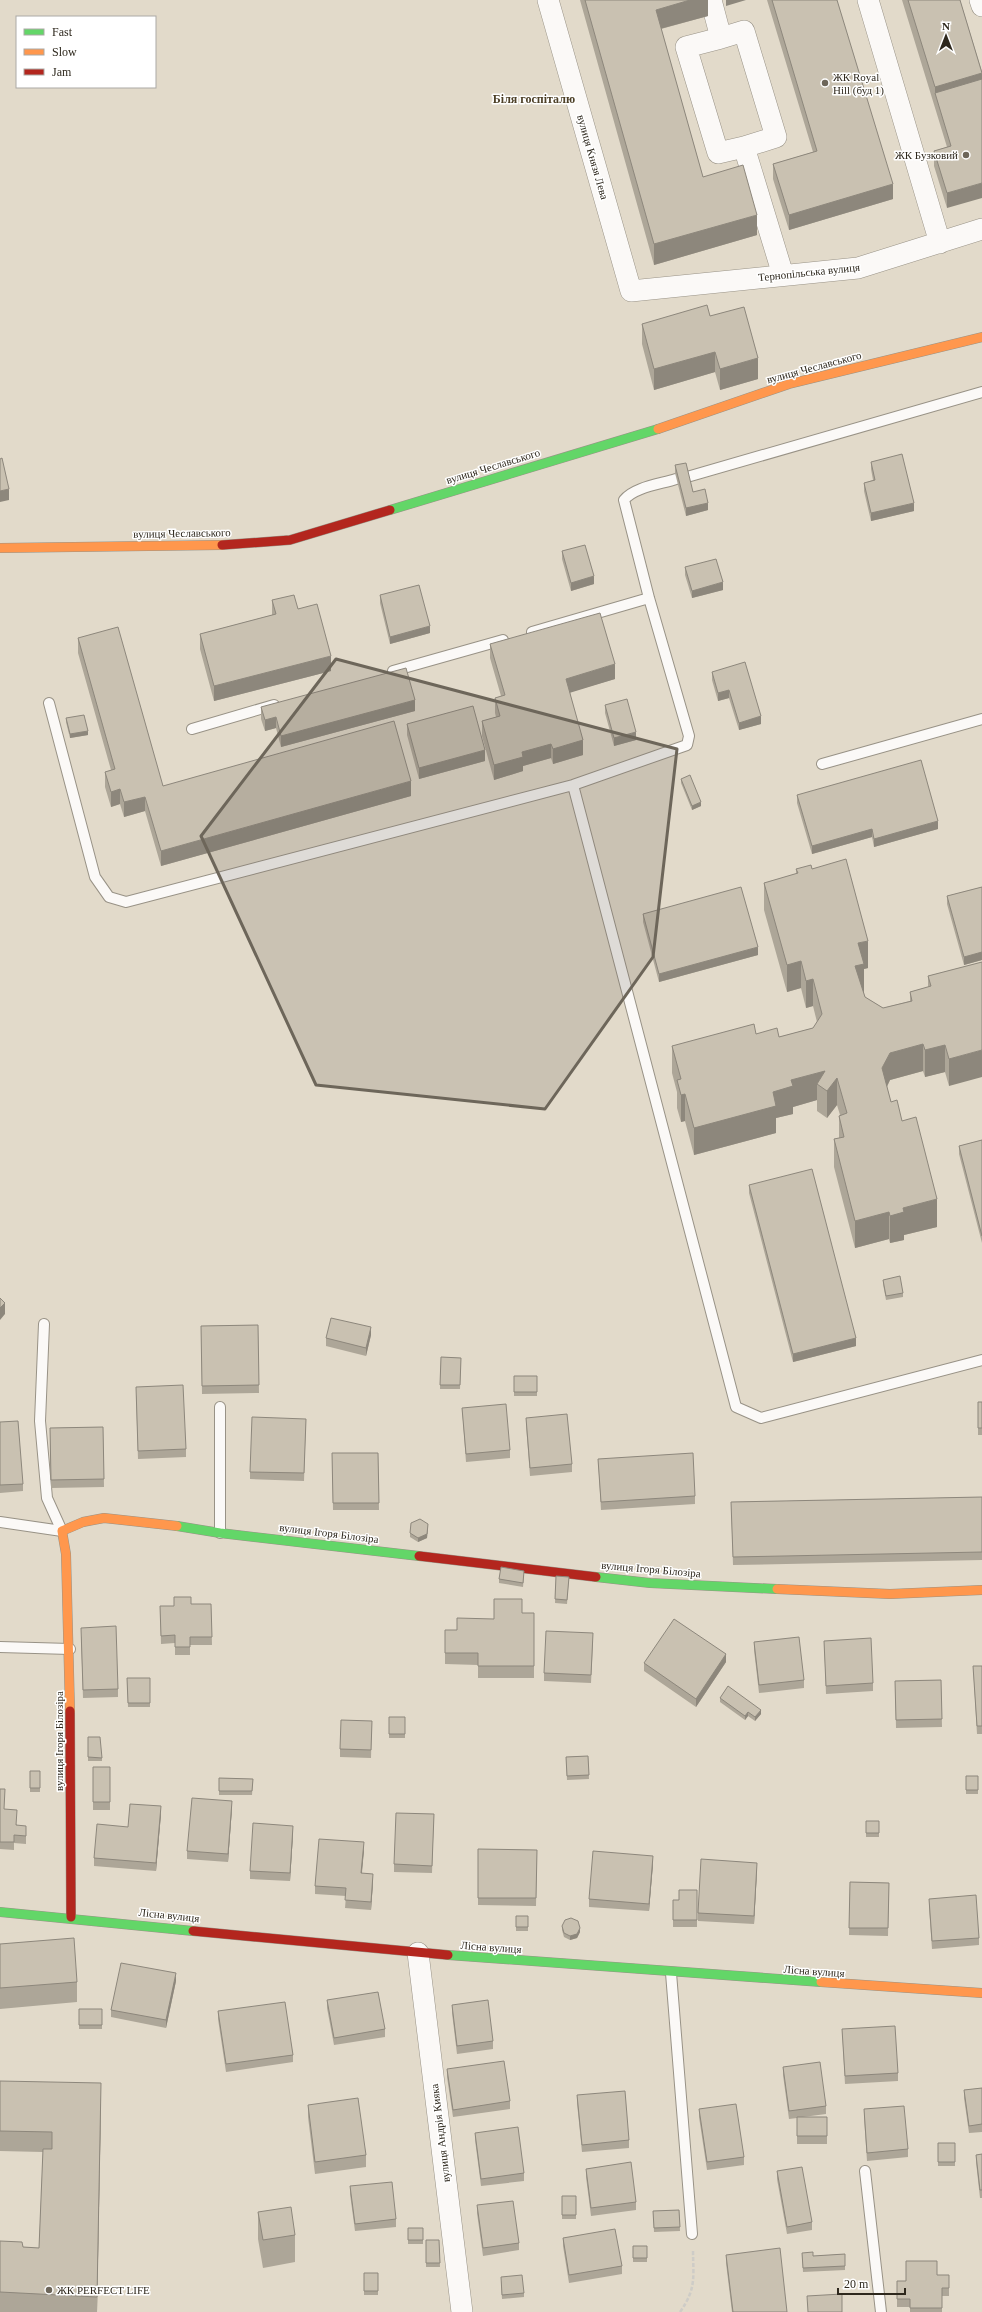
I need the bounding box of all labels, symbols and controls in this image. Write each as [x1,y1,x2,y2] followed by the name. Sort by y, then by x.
[16,16,156,88] legend
[926,16,966,56] north arrow
[942,20,950,32] text: N
[52,25,73,39] text: Fast
[52,45,77,59] text: Slow
[52,65,72,79] text: Jam
[833,71,884,97] place label: ЖК Royal Hill (буд 1)
[820,78,830,88] marker: ЖК Royal Hill (буд 1)
[493,92,575,106] district label: Біля госпіталю
[575,113,611,201] street label: вулиця Князя Лева
[895,149,958,161] place label: ЖК Бузковий
[961,150,971,160] marker: ЖК Бузковий
[757,261,861,283] street label: Тернопільська вулиця
[765,348,863,385] street label: вулиця Чеславського
[445,446,542,486] street label: вулиця Чеславського
[133,526,231,540] street label: вулиця Чеславського
[279,1521,379,1545] street label: вулиця Ігоря Білозіра
[601,1559,701,1579] street label: вулиця Ігоря Білозіра
[53,1691,65,1791] street label: вулиця Ігоря Білозіра
[138,1906,200,1924] street label: Лісна вулиця
[460,1939,522,1955] street label: Лісна вулиця
[783,1963,845,1979] street label: Лісна вулиця
[428,2083,452,2183] street label: вулиця Андрія Кияка
[838,2270,905,2296] scale bar
[844,2277,869,2291] text: 20 m
[57,2284,150,2296] place label: ЖК PERFECT LIFE
[44,2285,54,2295] marker: ЖК PERFECT LIFE

